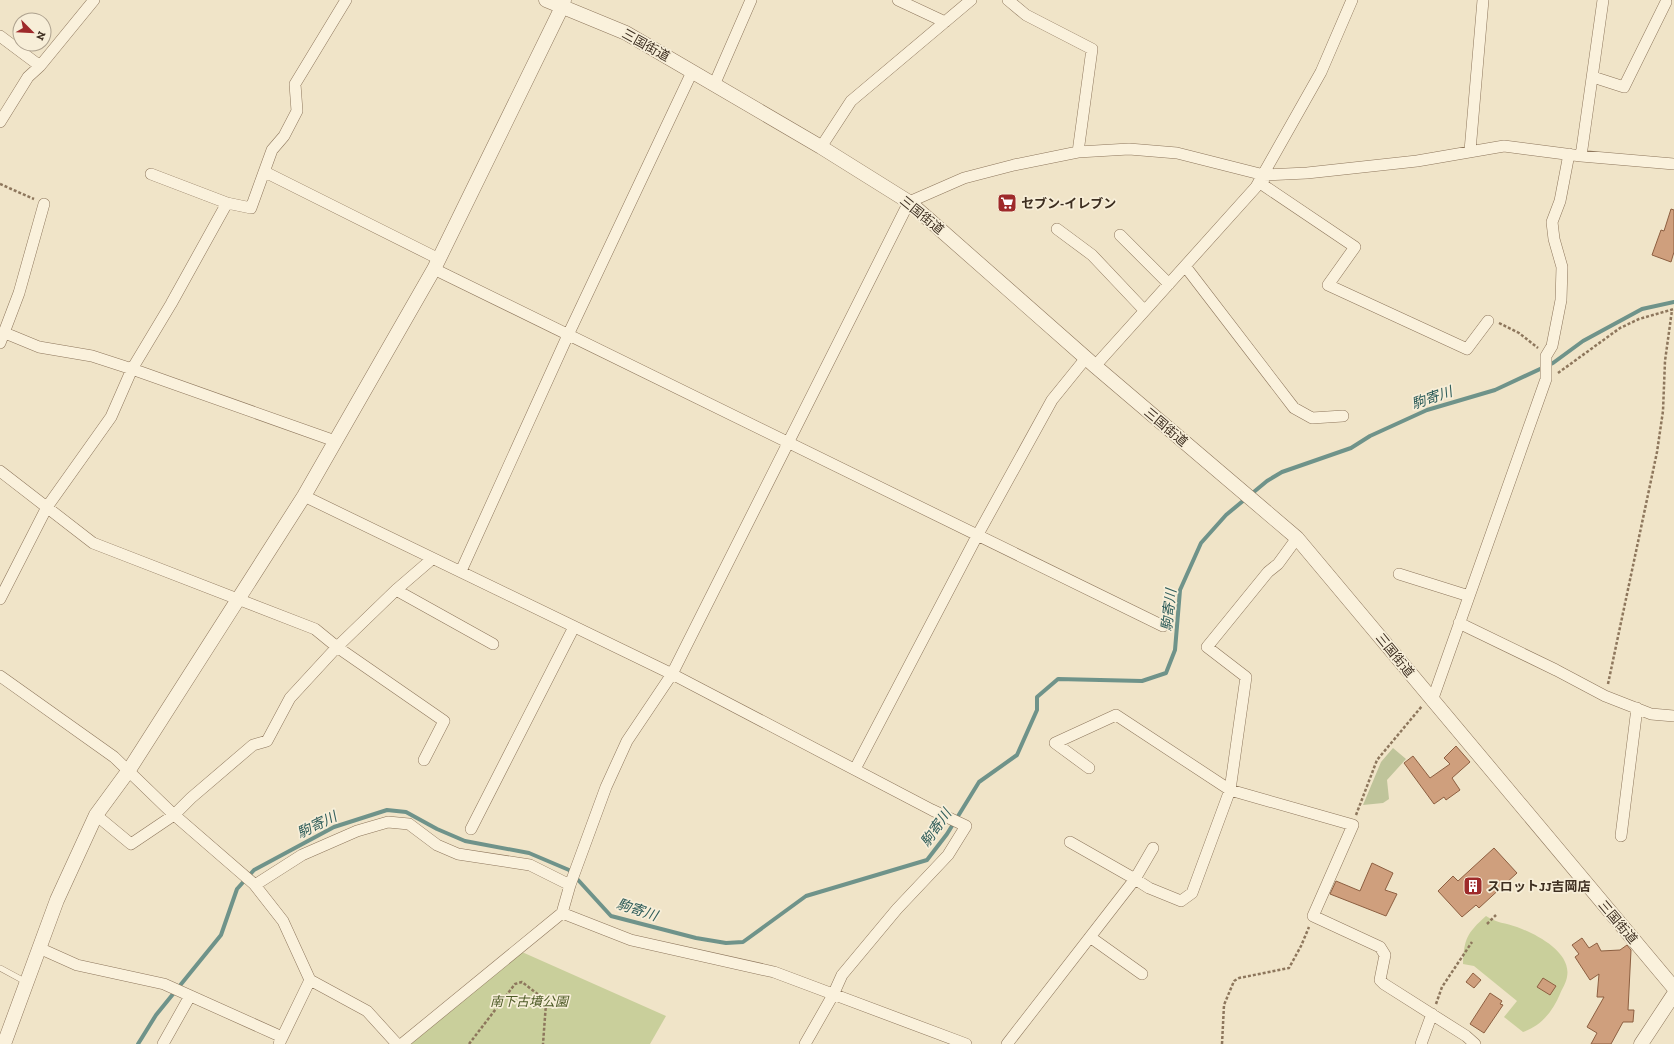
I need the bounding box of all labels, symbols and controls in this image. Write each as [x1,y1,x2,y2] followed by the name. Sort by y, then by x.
[12,12,52,52] north arrow
[620,26,672,64] street label: 三国街道
[33,29,48,43] text: N
[996,192,1018,214] supermarket icon: セブン-イレブン
[897,193,947,237] street label: 三国街道
[1021,196,1116,211] place label: セブン-イレブン
[1409,382,1457,413] water label: 駒寄川
[1141,405,1191,449] street label: 三国街道
[1158,586,1180,632] water label: 駒寄川
[1373,630,1417,680] street label: 三国街道
[917,804,956,850] water label: 駒寄川
[294,807,341,842] water label: 駒寄川
[1462,875,1484,897] building icon: スロットJJ吉岡店
[1487,879,1590,894] place label: スロットJJ吉岡店
[614,895,662,925] water label: 駒寄川
[1596,897,1640,947] street label: 三国街道
[490,994,570,1009] park label: 南下古墳公園

